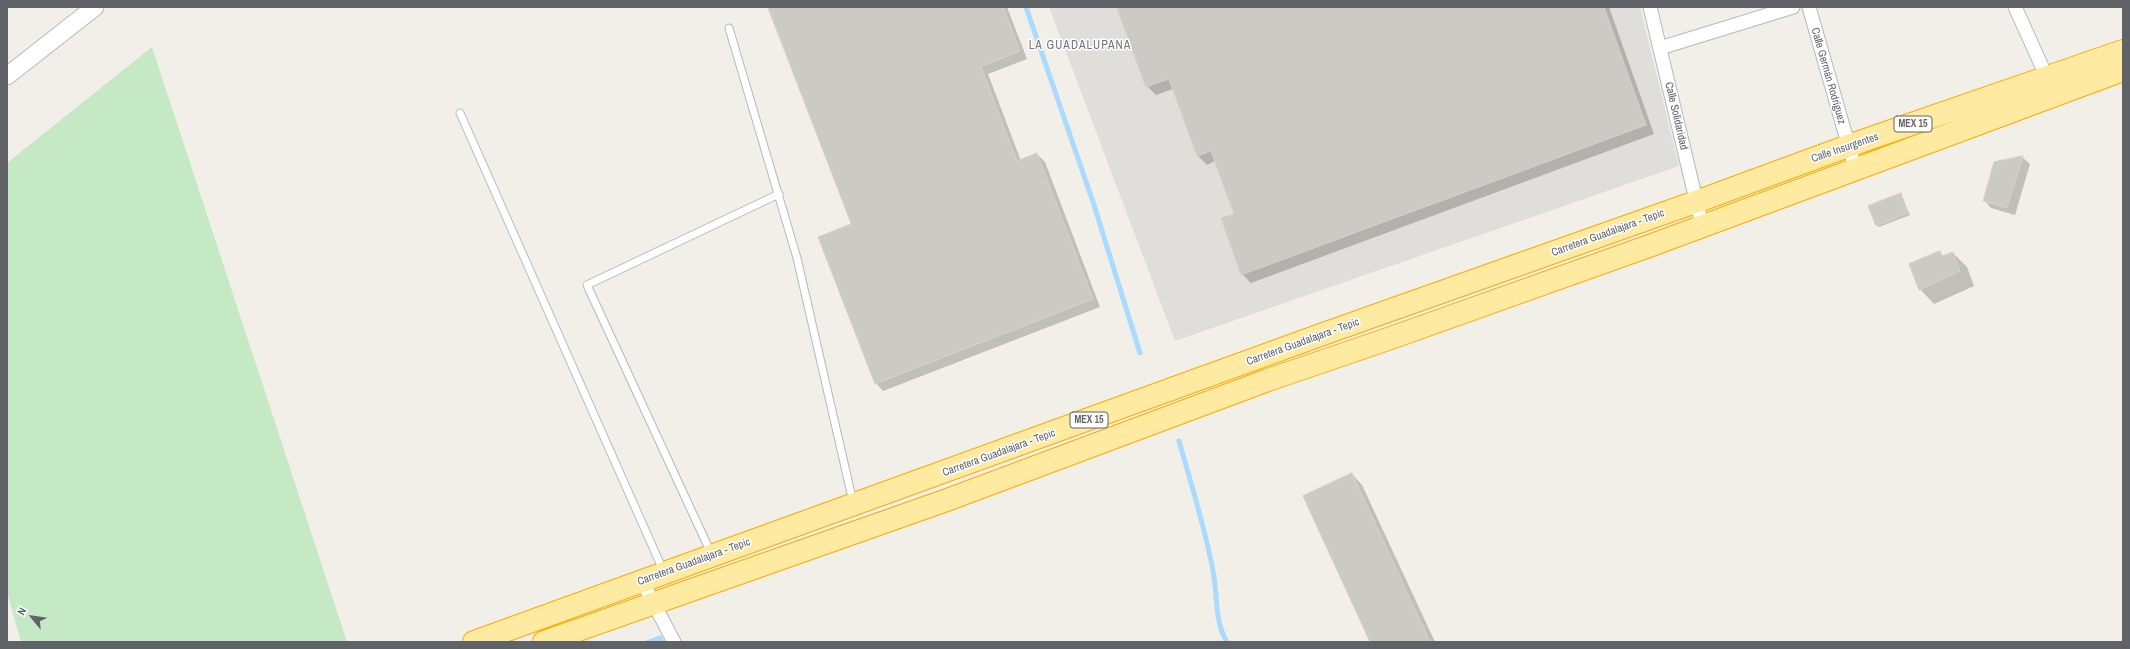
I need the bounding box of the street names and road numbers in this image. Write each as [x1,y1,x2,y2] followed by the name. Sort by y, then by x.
[1808,26,1848,126] street label: Calle Germán Rodríguez
[1662,81,1690,151] street label: Calle Solidaridad
[1894,116,1932,132] road number: MEX 15
[1810,130,1880,166] street label: Calle Insurgentes
[1550,206,1666,260] street label: Carretera Guadalajara - Tepic
[1245,315,1361,369] street label: Carretera Guadalajara - Tepic
[1070,412,1108,428] road number: MEX 15
[941,426,1057,480] street label: Carretera Guadalajara - Tepic
[636,535,752,589] street label: Carretera Guadalajara - Tepic

